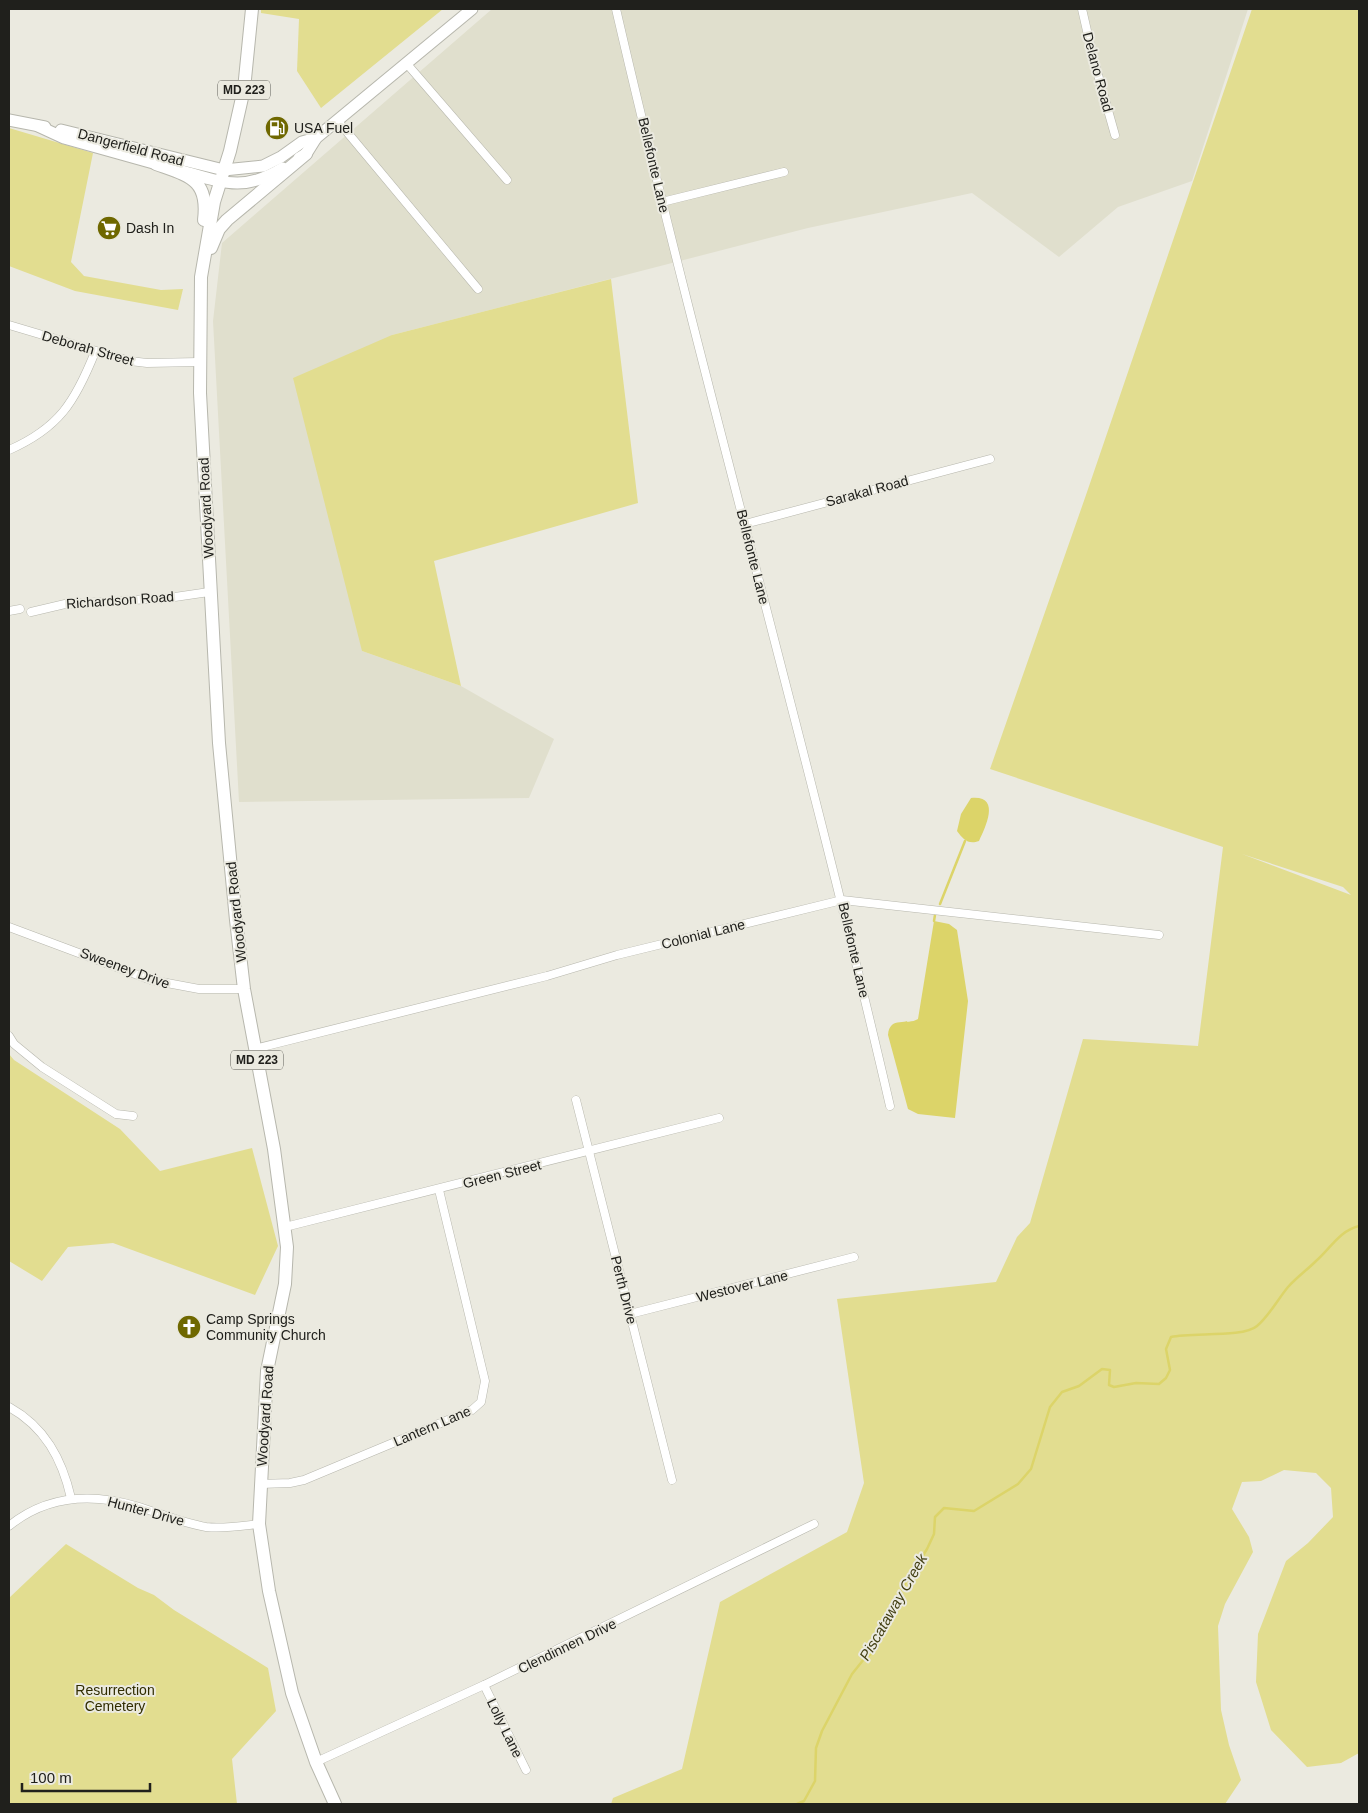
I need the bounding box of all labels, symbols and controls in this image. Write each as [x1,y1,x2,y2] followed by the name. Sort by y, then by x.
[1080,30,1116,114] street label: Delano Road
[218,80,270,100] road number: MD 223
[264,115,290,141] fuel station icon: USA Fuel
[635,116,673,214] street label: Bellefonte Lane
[294,120,353,136] place label: USA Fuel
[76,125,186,169] street label: Dangerfield Road
[96,215,122,241] supermarket icon: Dash In
[126,220,174,236] place label: Dash In
[40,327,136,369] street label: Deborah Street
[195,457,217,559] street label: Woodyard Road
[824,472,910,510] street label: Sarakal Road
[733,508,773,606] street label: Bellefonte Lane
[65,588,175,612] street label: Richardson Road
[223,861,249,963] street label: Woodyard Road
[835,901,873,999] street label: Bellefonte Lane
[660,916,747,952] street label: Colonial Lane
[78,944,172,992] street label: Sweeney Drive
[231,1050,283,1070] road number: MD 223
[461,1157,543,1191] street label: Green Street
[608,1254,640,1326] street label: Perth Drive
[695,1267,790,1305] street label: Westover Lane
[206,1311,326,1343] place label: Camp Springs Community Church
[176,1314,202,1340] church icon: Camp Springs Community Church
[253,1365,277,1467] street label: Woodyard Road
[391,1402,473,1449] street label: Lantern Lane
[106,1493,186,1529] street label: Hunter Drive
[856,1549,931,1663] water label: Piscataway Creek
[515,1615,619,1677] street label: Clendinnen Drive
[75,1682,155,1714] park label: Resurrection Cemetery
[484,1696,526,1760] street label: Lolly Lane
[22,1760,150,1792] scale bar
[30,1769,72,1786] text: 100 m

